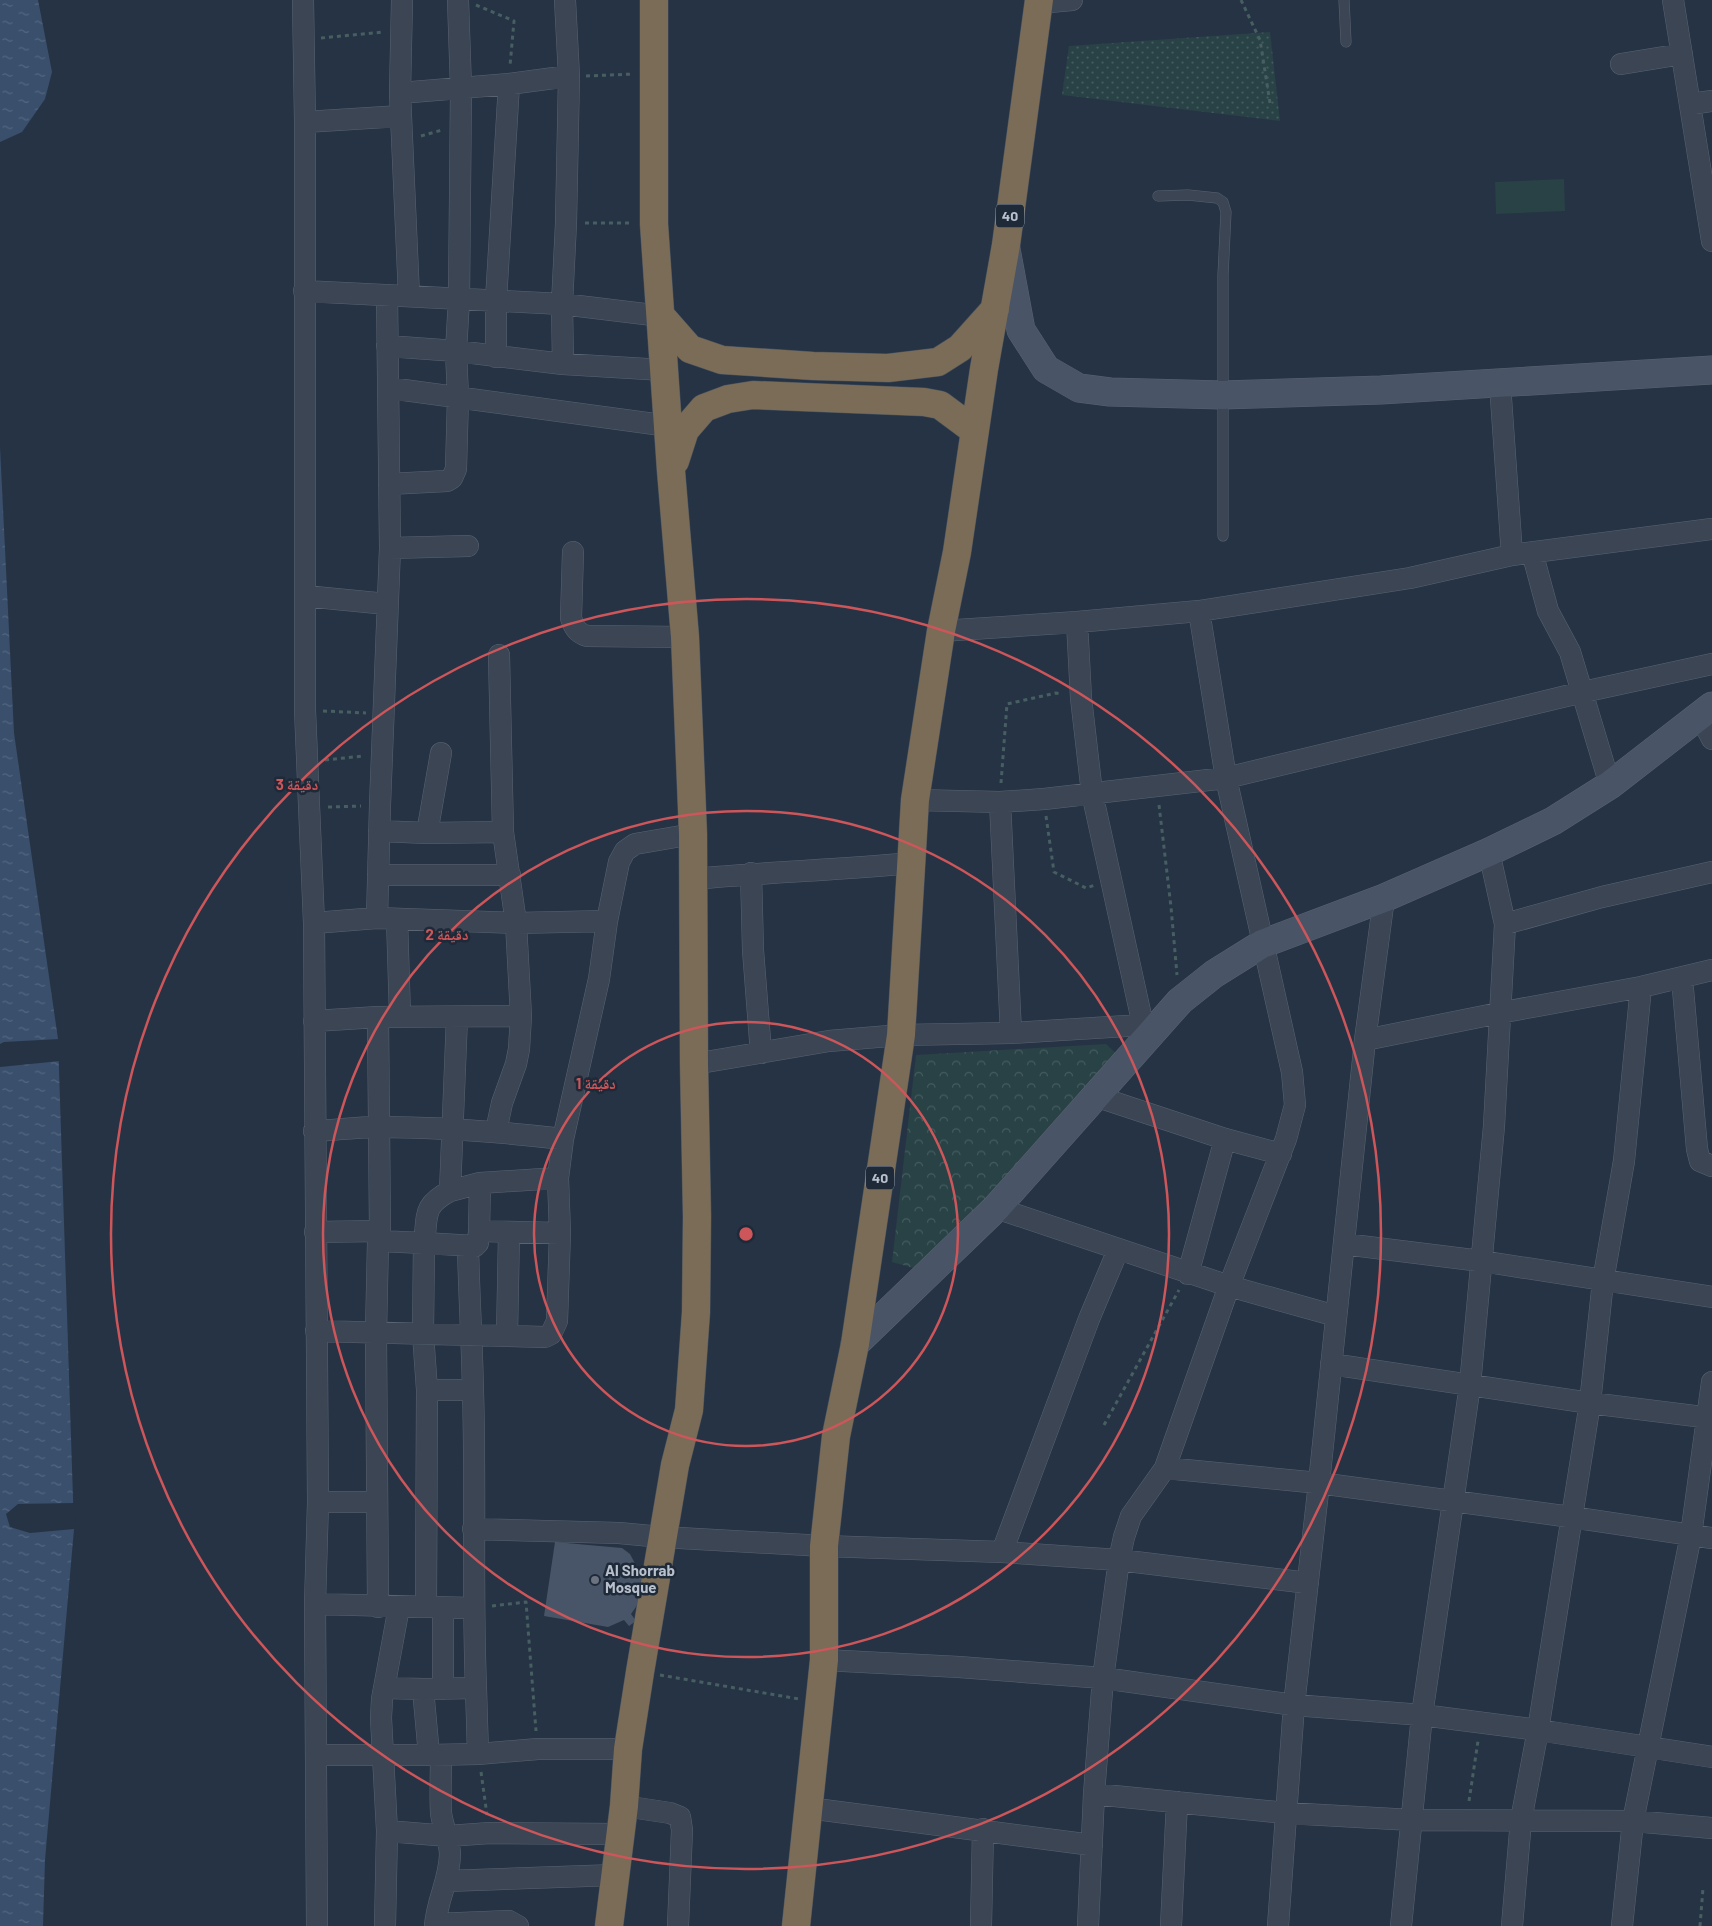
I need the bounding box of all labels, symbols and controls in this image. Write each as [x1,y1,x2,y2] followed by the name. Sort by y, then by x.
[996,205,1024,228] road number: 40
[276,775,318,793] text: 3 دقيقة
[426,925,468,943] text: 2 دقيقة
[576,1074,616,1092] text: 1 دقيقة
[866,1166,894,1190] road number: 40
[737,1225,755,1243] centre of rings
[605,1561,675,1596] place label: Al Shorrab Mosque
[589,1574,601,1586] marker: Al Shorrab Mosque

